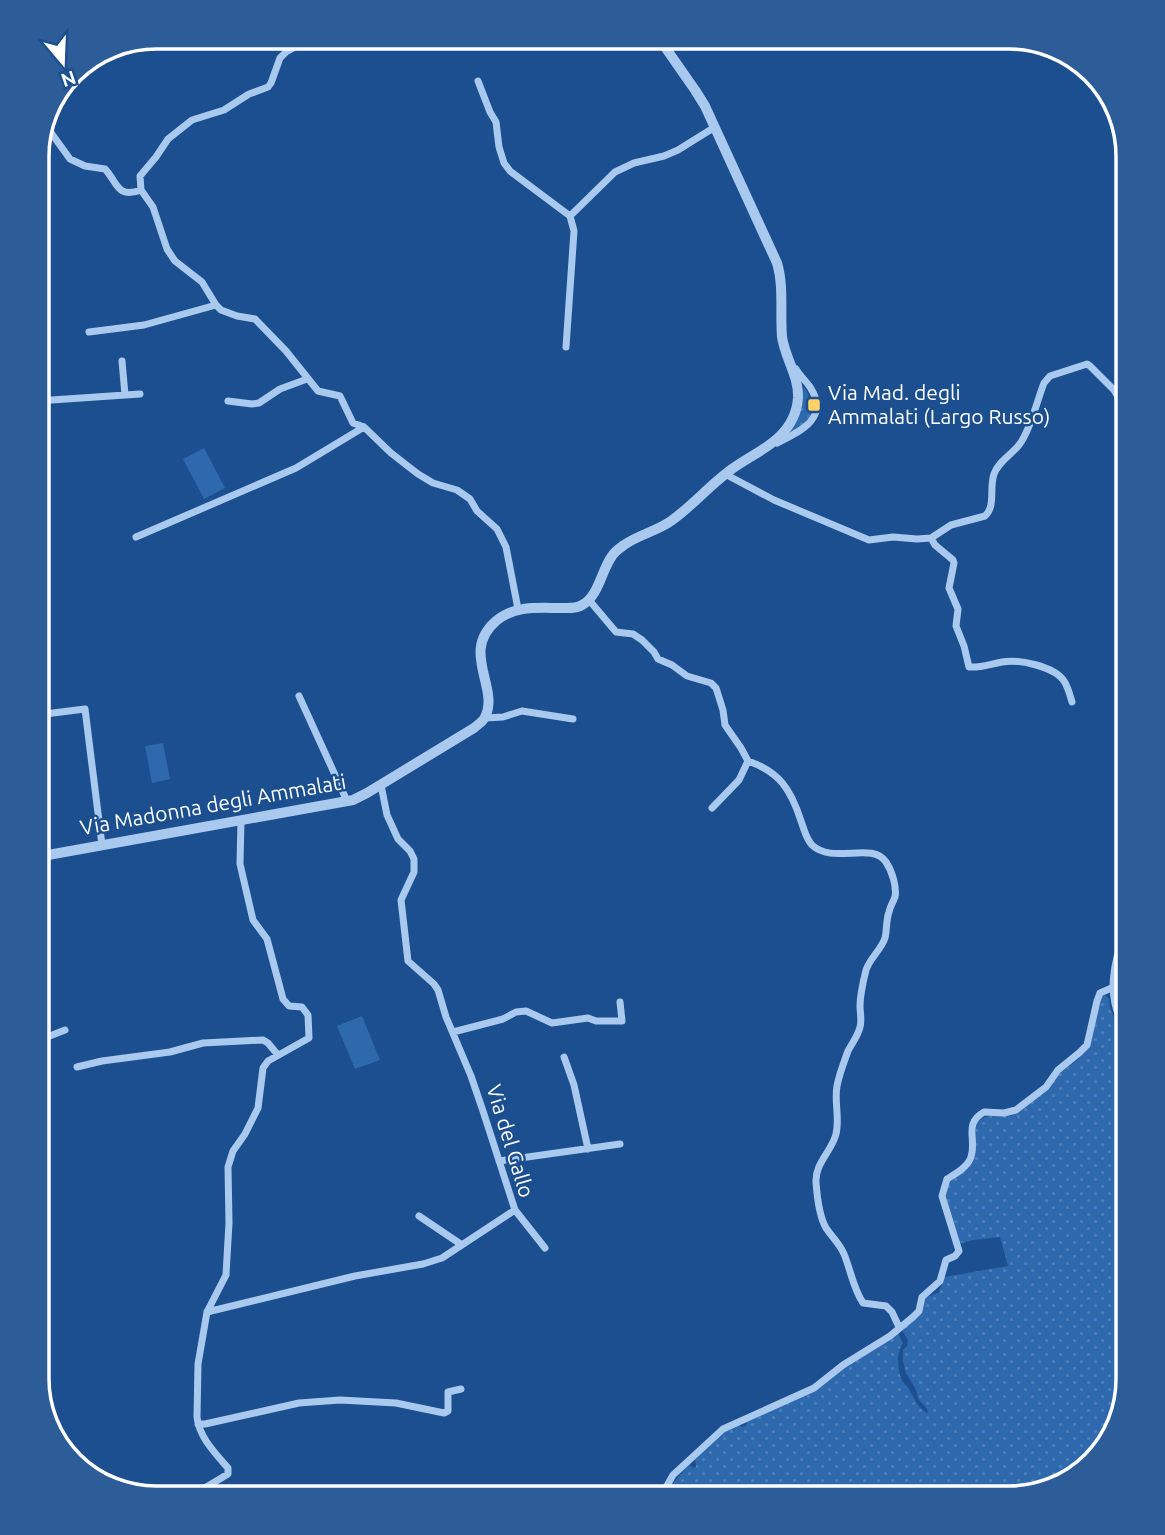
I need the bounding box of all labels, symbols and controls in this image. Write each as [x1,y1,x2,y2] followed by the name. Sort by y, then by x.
[28,28,98,98] north arrow
[58,66,79,92] text: N
[828,380,1050,428] place label: Via Mad. degli Ammalati (Largo Russo)
[806,397,822,413] marker: Via Mad. degli Ammalati (Largo Russo)
[78,769,348,839] street label: Via Madonna degli Ammalati
[482,1081,540,1200] street label: Via del Gallo

